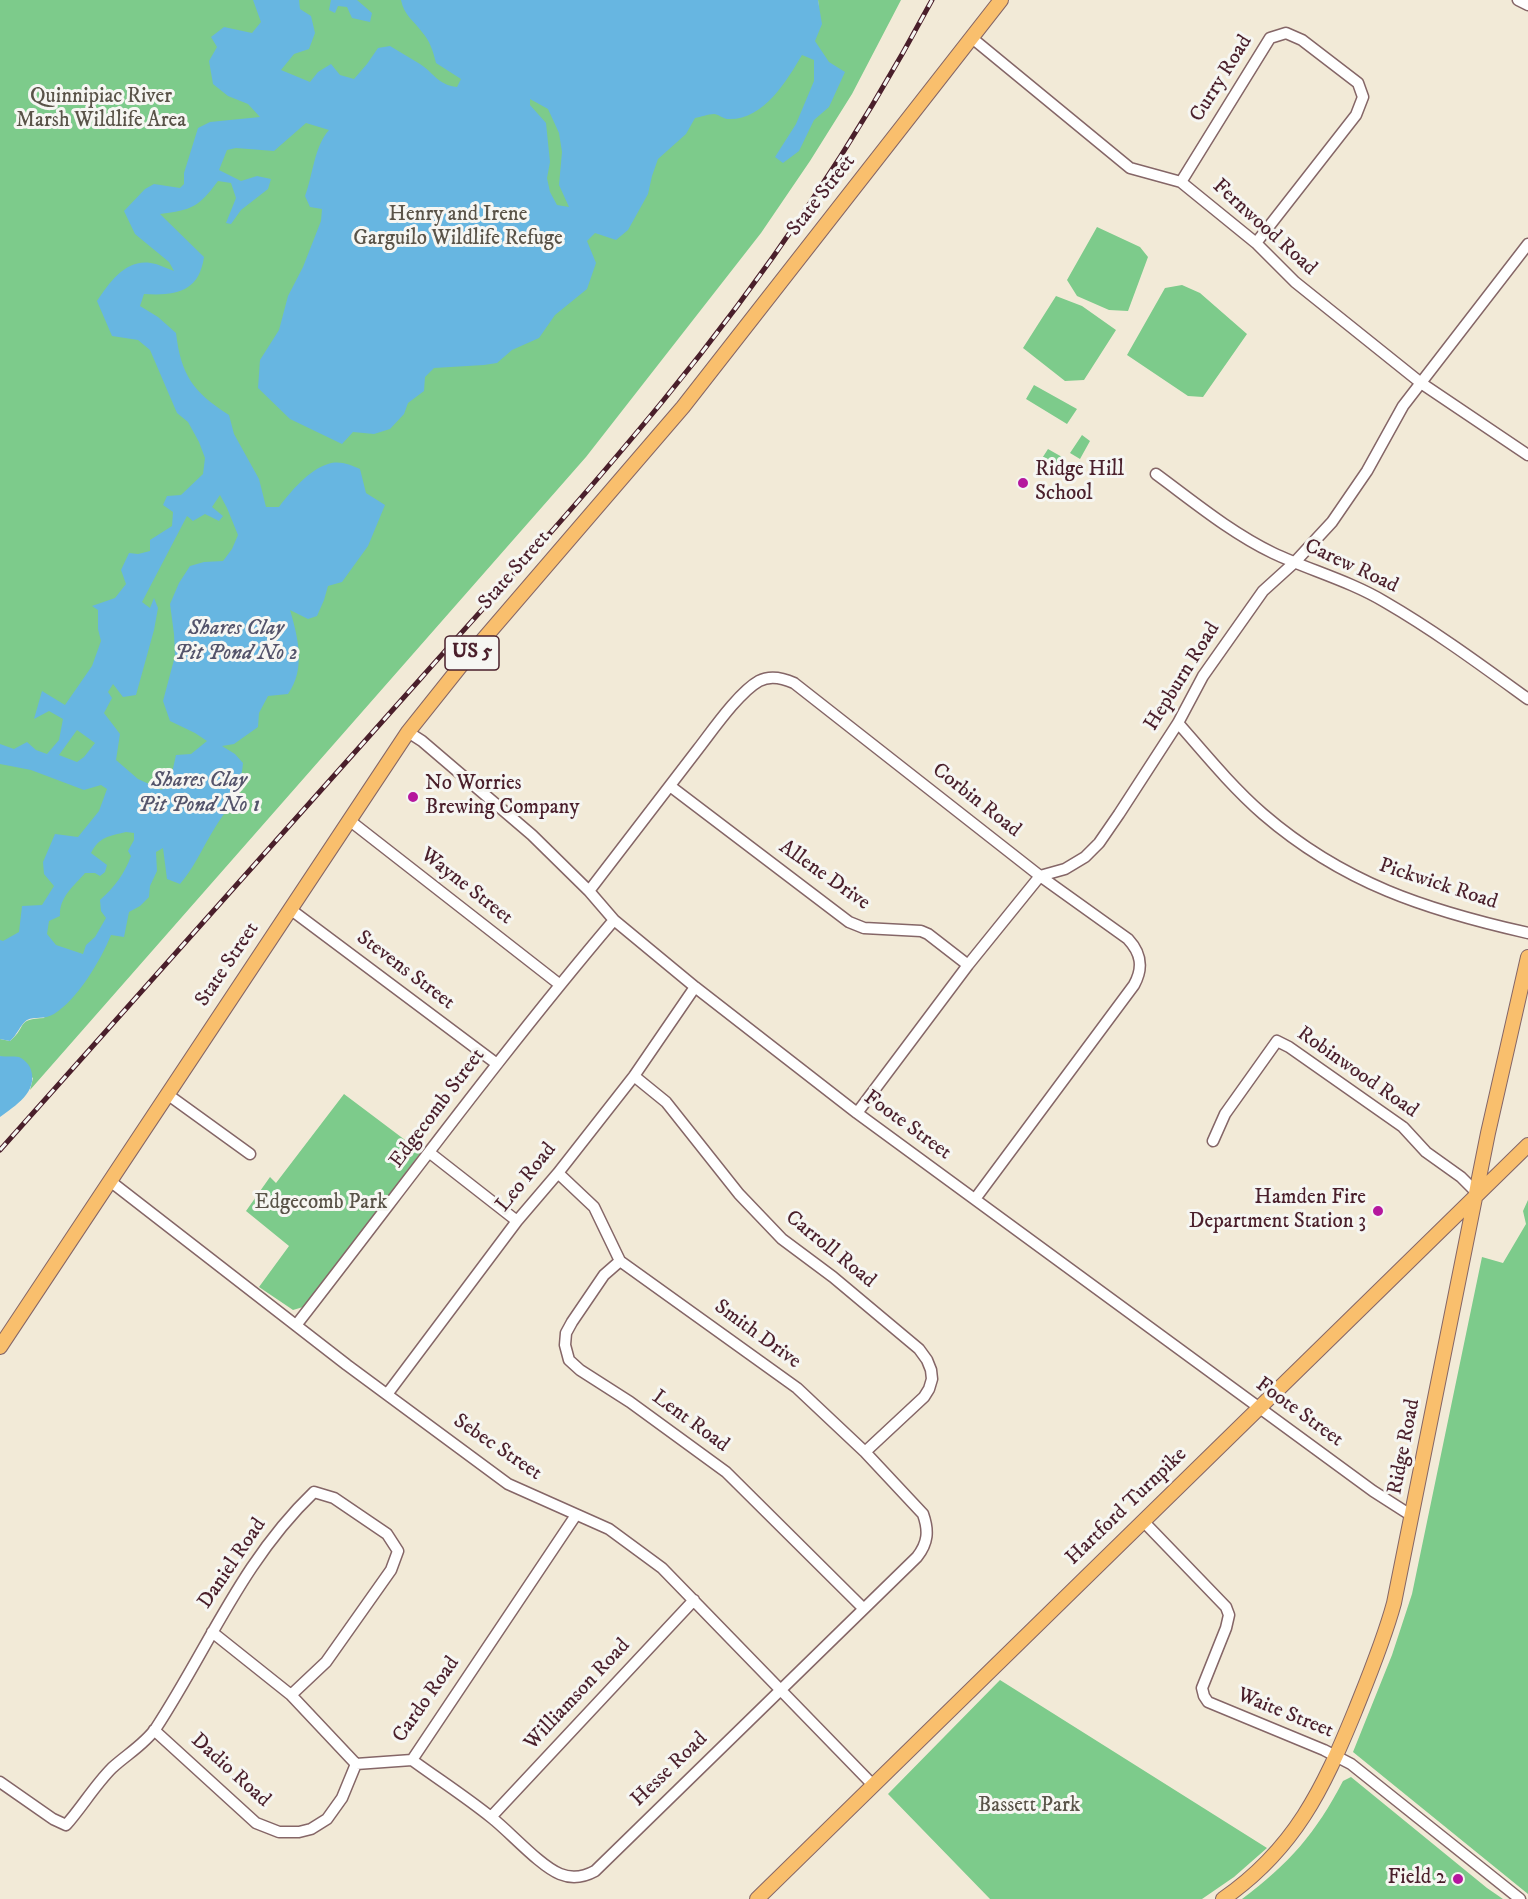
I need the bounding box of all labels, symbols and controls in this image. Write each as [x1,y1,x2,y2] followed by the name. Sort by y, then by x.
[1185,31,1259,127] street label: Curry Road
[16,85,186,135] park label: Quinnipiac River Marsh Wildlife Area
[782,150,862,242] street label: State Street
[1207,174,1321,282] street label: Fernwood Road
[353,203,563,253] park label: Henry and Irene Garguilo Wildlife Refuge
[1035,458,1124,508] place label: Ridge Hill School
[1016,476,1030,490] marker: Ridge Hill School
[474,526,556,616] street label: State Street
[1300,534,1402,600] street label: Carew Road
[175,616,297,668] water label: Shares Clay Pit Pond No 2
[1140,618,1226,736] street label: Hepburn Road
[445,636,499,670] road number: US 5
[926,758,1026,844] street label: Corbin Road
[138,768,260,819] water label: Shares Clay Pit Pond No 1
[425,772,579,822] place label: No Worries Brewing Company
[406,790,420,804] marker: No Worries Brewing Company
[774,835,874,917] street label: Allene Drive
[415,843,517,931] street label: Wayne Street
[1375,854,1501,916] street label: Pickwick Road
[191,918,265,1012] street label: State Street
[351,926,459,1016] street label: Stevens Street
[1291,1022,1423,1124] street label: Robinwood Road
[385,1044,491,1174] street label: Edgecomb Street
[858,1086,956,1166] street label: Foote Street
[491,1138,563,1218] street label: Leo Road
[1189,1186,1366,1236] place label: Hamden Fire Department Station 3
[255,1191,387,1217] park label: Edgecomb Park
[1371,1204,1385,1218] marker: Hamden Fire Department Station 3
[780,1206,880,1294] street label: Carroll Road
[709,1295,805,1375] street label: Smith Drive
[1250,1373,1348,1453] street label: Foote Street
[646,1386,734,1458] street label: Lent Road
[1383,1397,1427,1497] street label: Ridge Road
[448,1409,546,1487] street label: Sebec Street
[1061,1443,1193,1571] street label: Hartford Turnpike
[193,1514,273,1614] street label: Daniel Road
[520,1634,636,1756] street label: Williamson Road
[388,1652,466,1748] street label: Cardo Road
[1233,1683,1337,1745] street label: Waite Street
[626,1727,714,1813] street label: Hesse Road
[185,1729,275,1813] street label: Dadio Road
[978,1794,1080,1820] park label: Bassett Park
[1387,1866,1446,1892] place label: Field 2
[1451,1872,1465,1886] marker: Field 2

